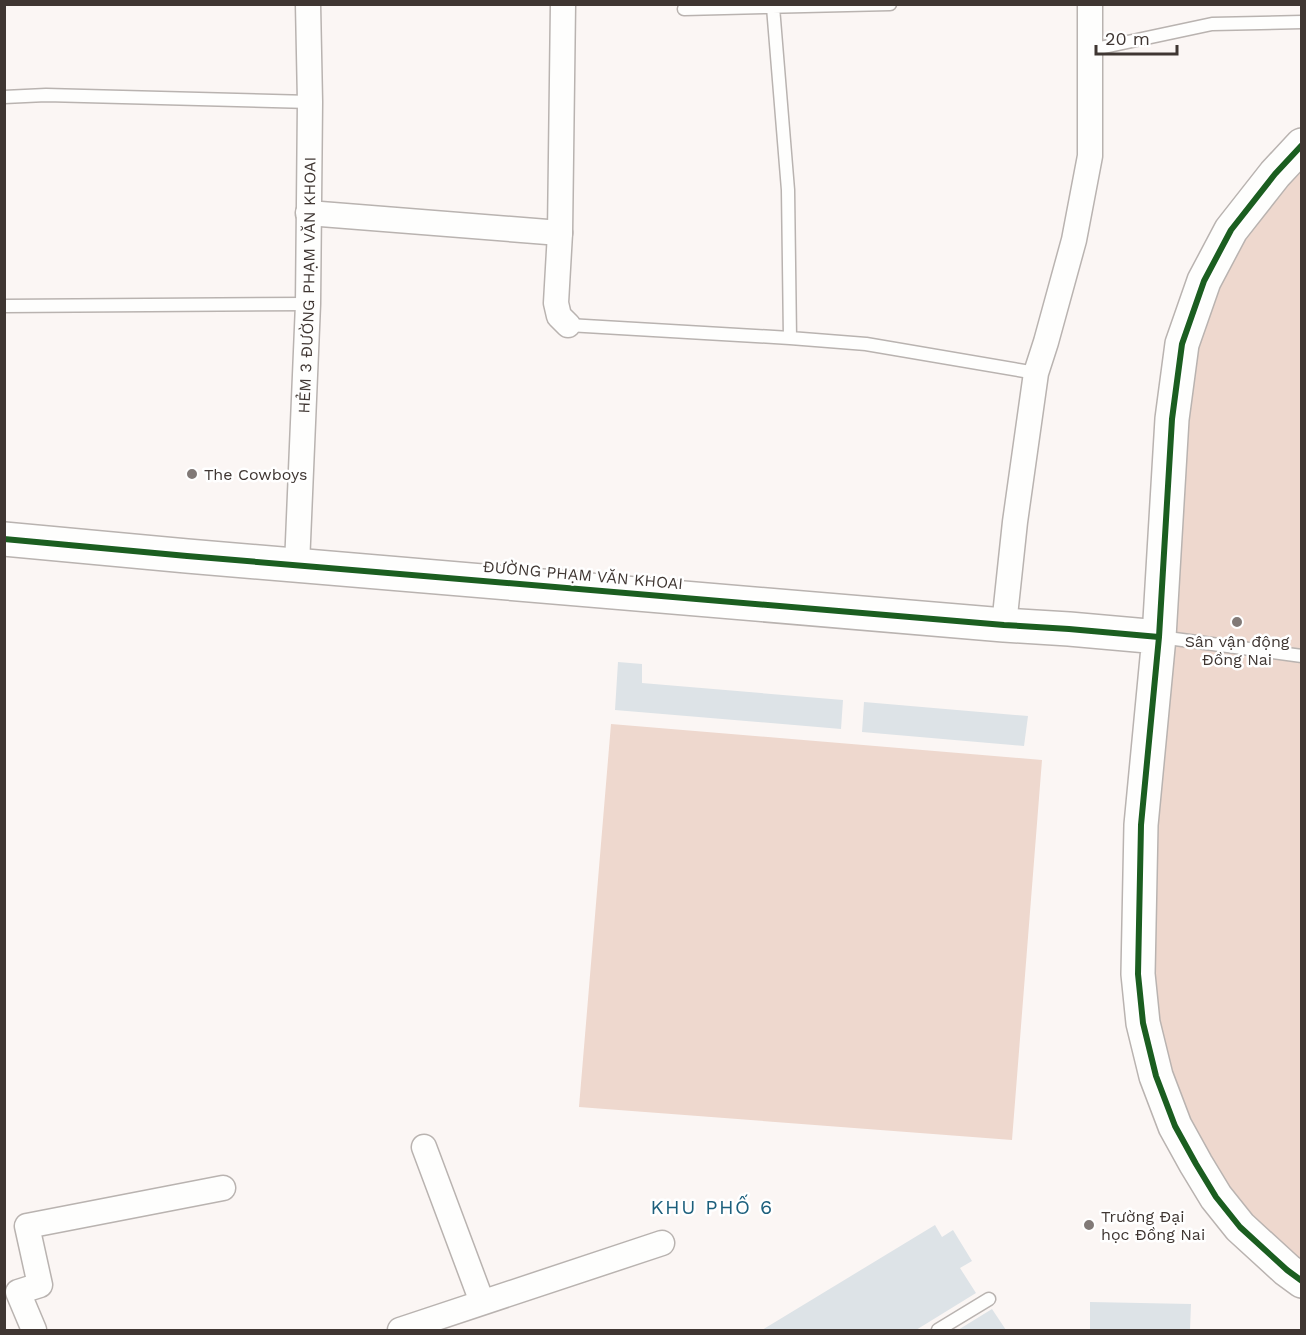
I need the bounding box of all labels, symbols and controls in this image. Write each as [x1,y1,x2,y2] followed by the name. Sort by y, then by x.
[1096,18,1177,56] scale bar
[1105,28,1150,49] text: 20 m
[294,157,319,414] street label: HẺM 3 ĐƯỜNG PHẠM VĂN KHOAI
[204,465,308,484] place label: The Cowboys
[185,467,199,481] marker: The Cowboys
[482,557,684,593] street label: ĐƯỜNG PHẠM VĂN KHOAI
[1230,615,1244,629] marker: Sân vận động Đồng Nai
[1185,632,1290,669] place label: Sân vận động Đồng Nai
[650,1194,774,1219] district label: KHU PHỐ 6
[1101,1207,1205,1244] place label: Trường Đại học Đồng Nai
[1082,1218,1096,1232] marker: Trường Đại học Đồng Nai

